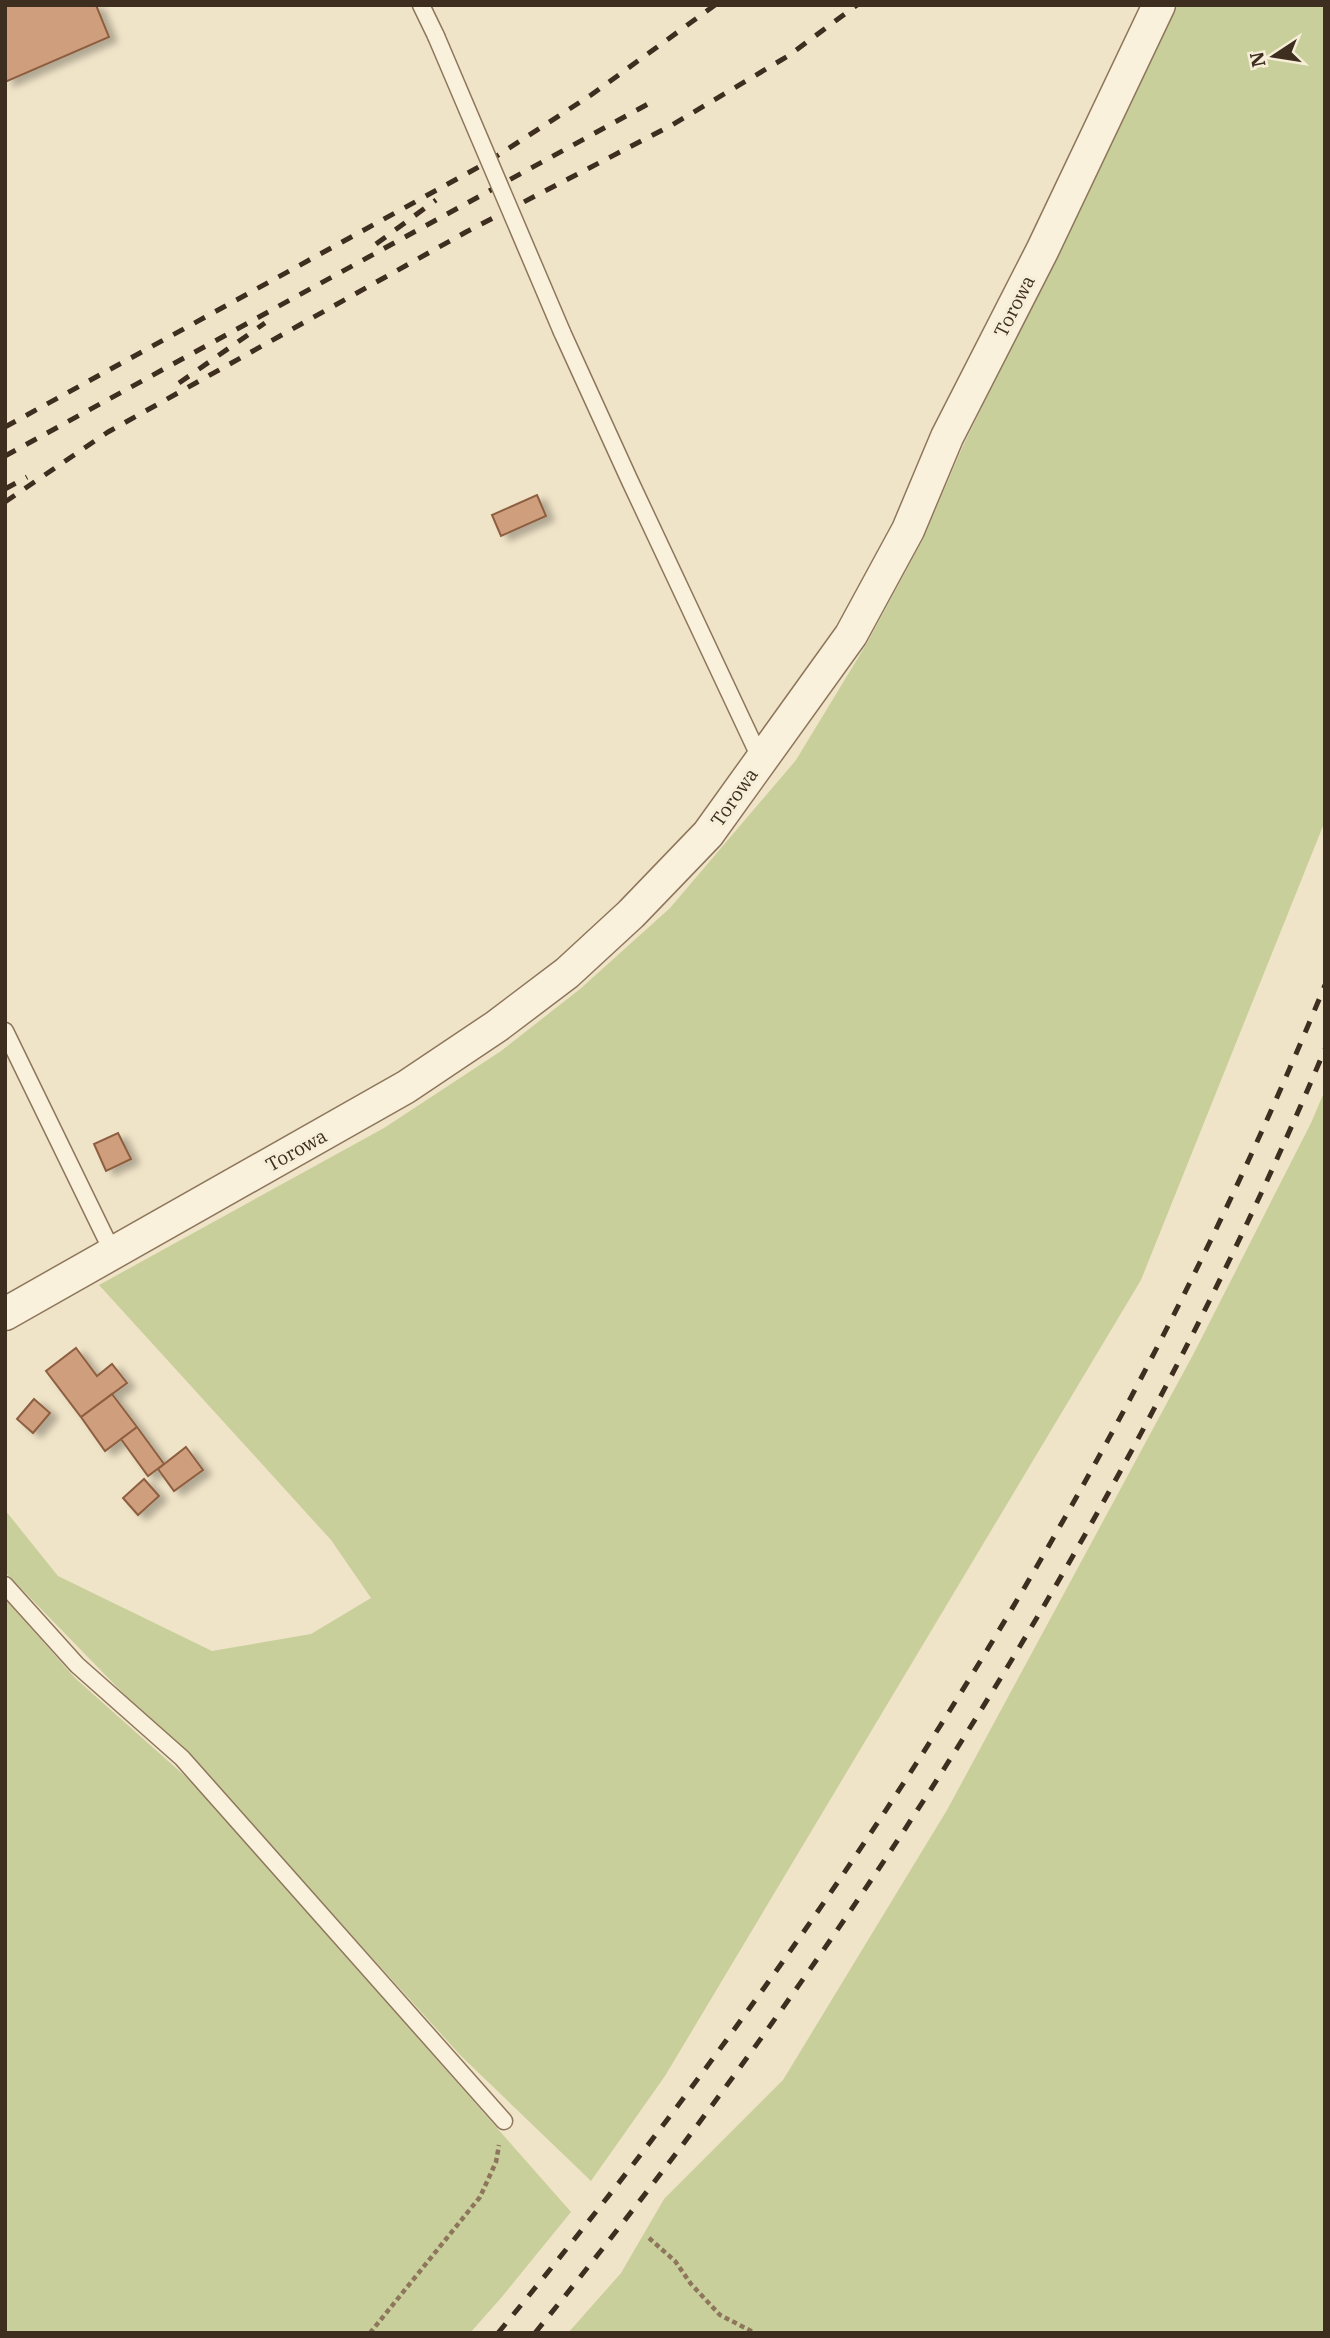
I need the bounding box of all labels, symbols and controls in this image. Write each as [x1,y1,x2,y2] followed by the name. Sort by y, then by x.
[1239,21,1309,91] north arrow
[1244,50,1271,69] text: N
[988,271,1040,341] street label: Torowa
[705,763,763,831] street label: Torowa
[261,1123,331,1177] street label: Torowa

